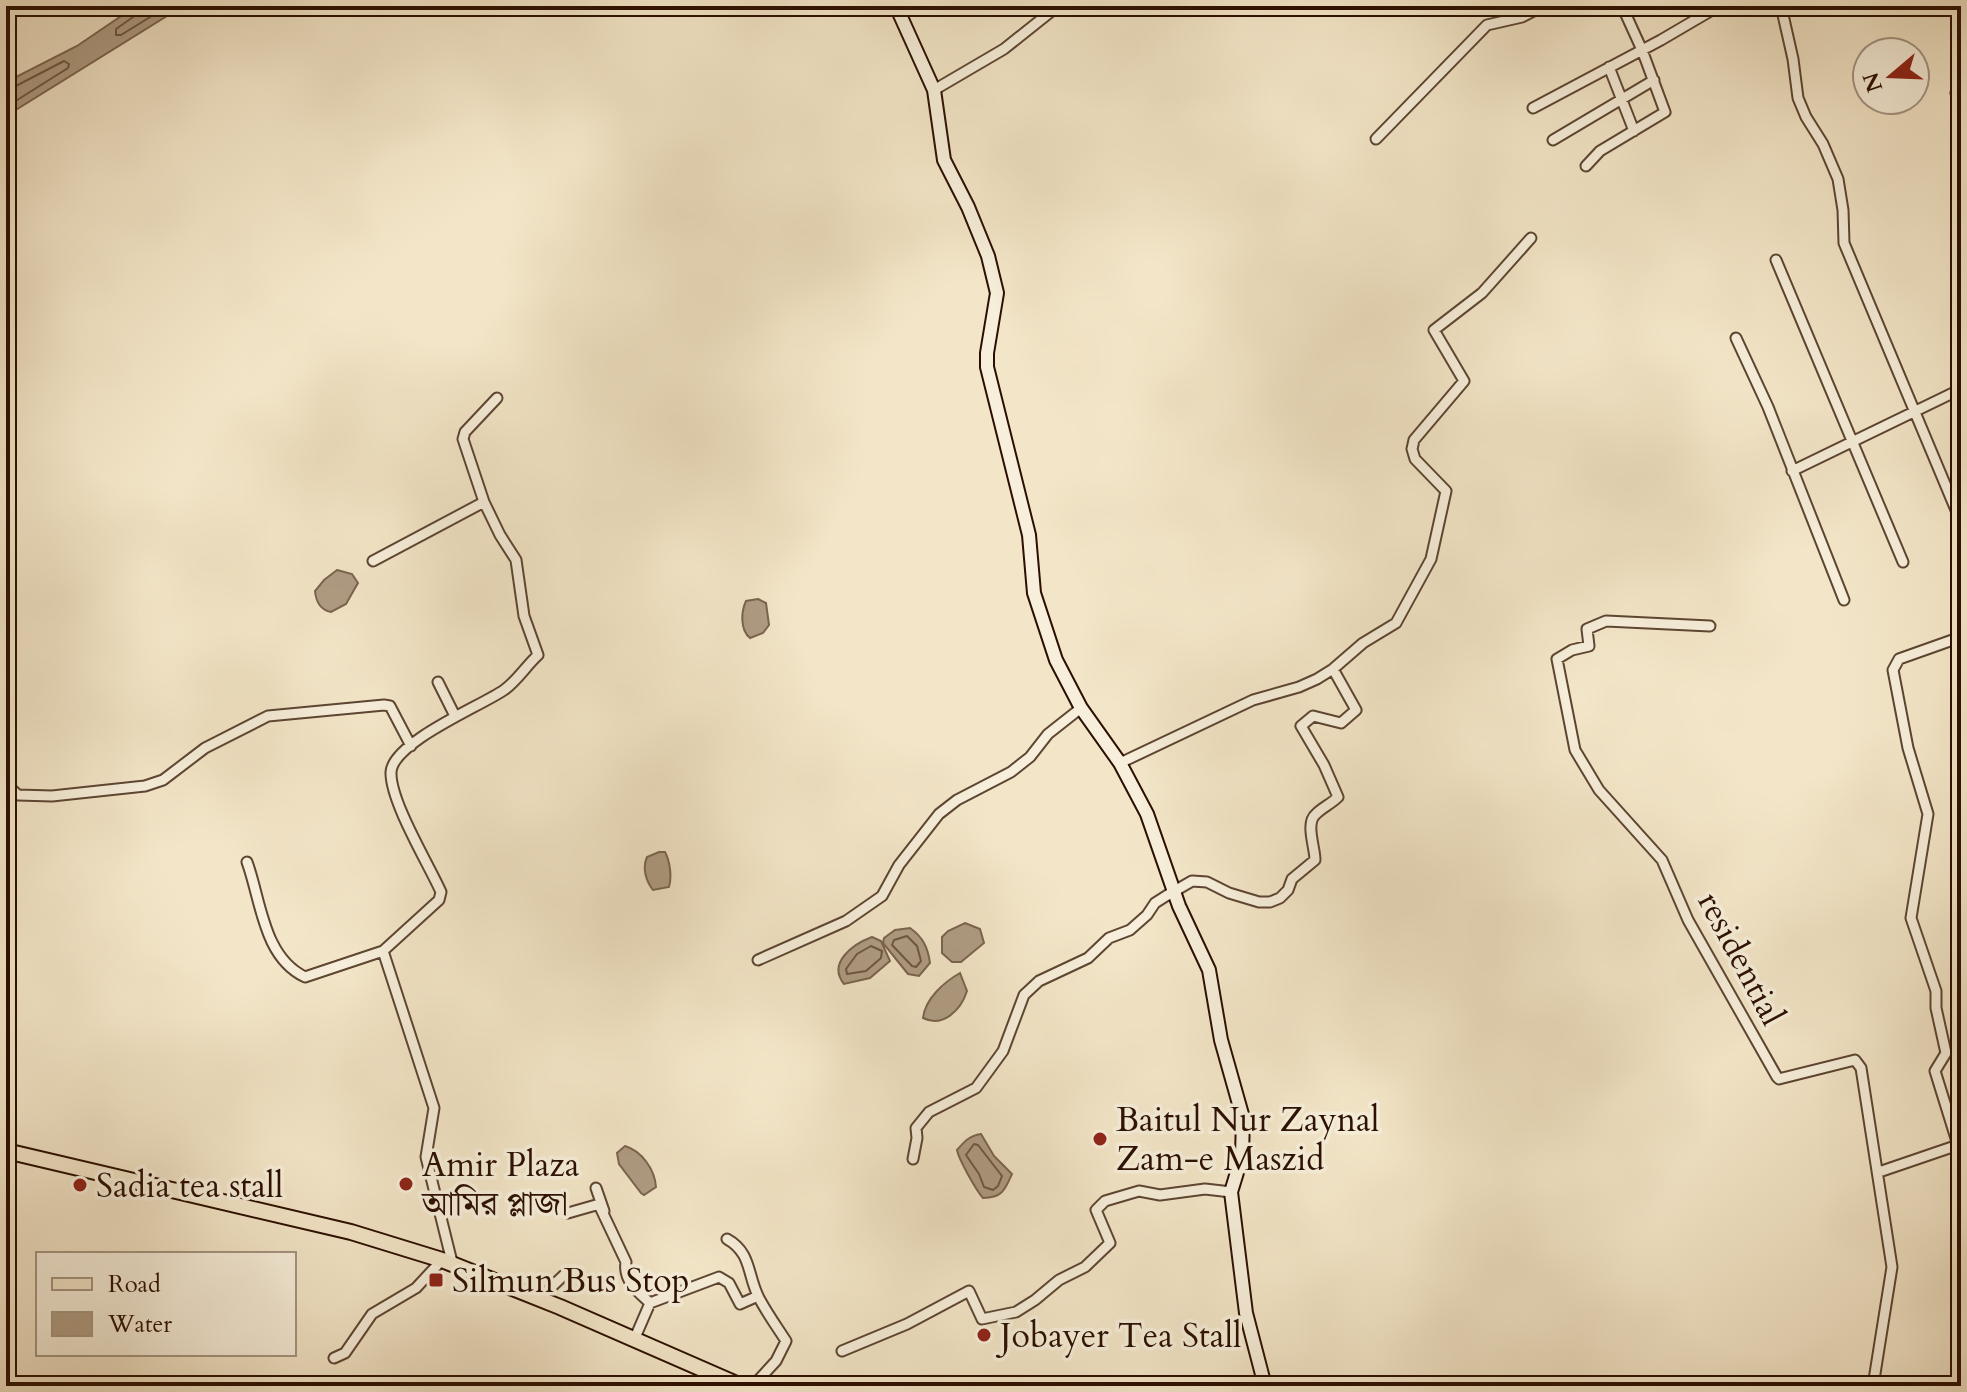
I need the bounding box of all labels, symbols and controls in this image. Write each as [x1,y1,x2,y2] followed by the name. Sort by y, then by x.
[1851,36,1931,116] north arrow
[1856,68,1890,96] text: N
[1687,884,1796,1034] street label: residential
[1116,1097,1380,1182] place label: Baitul Nur Zaynal Zam-e Maszid
[1091,1130,1109,1148] marker: Baitul Nur Zaynal Zam-e Maszid
[421,1142,580,1227] place label: Amir Plaza আমির প্লাজা
[96,1163,284,1209] place label: Sadia tea stall
[397,1175,415,1193] marker: Amir Plaza আমির প্লাজা
[71,1176,89,1194] marker: Sadia tea stall
[36,1252,296,1356] legend
[452,1258,690,1304] place label: Silmun Bus Stop
[108,1268,161,1301] text: Road
[427,1271,445,1289] marker: Silmun Bus Stop
[107,1308,172,1341] text: Water
[995,1313,1242,1359] place label: Jobayer Tea Stall
[975,1326,993,1344] marker: Jobayer Tea Stall

